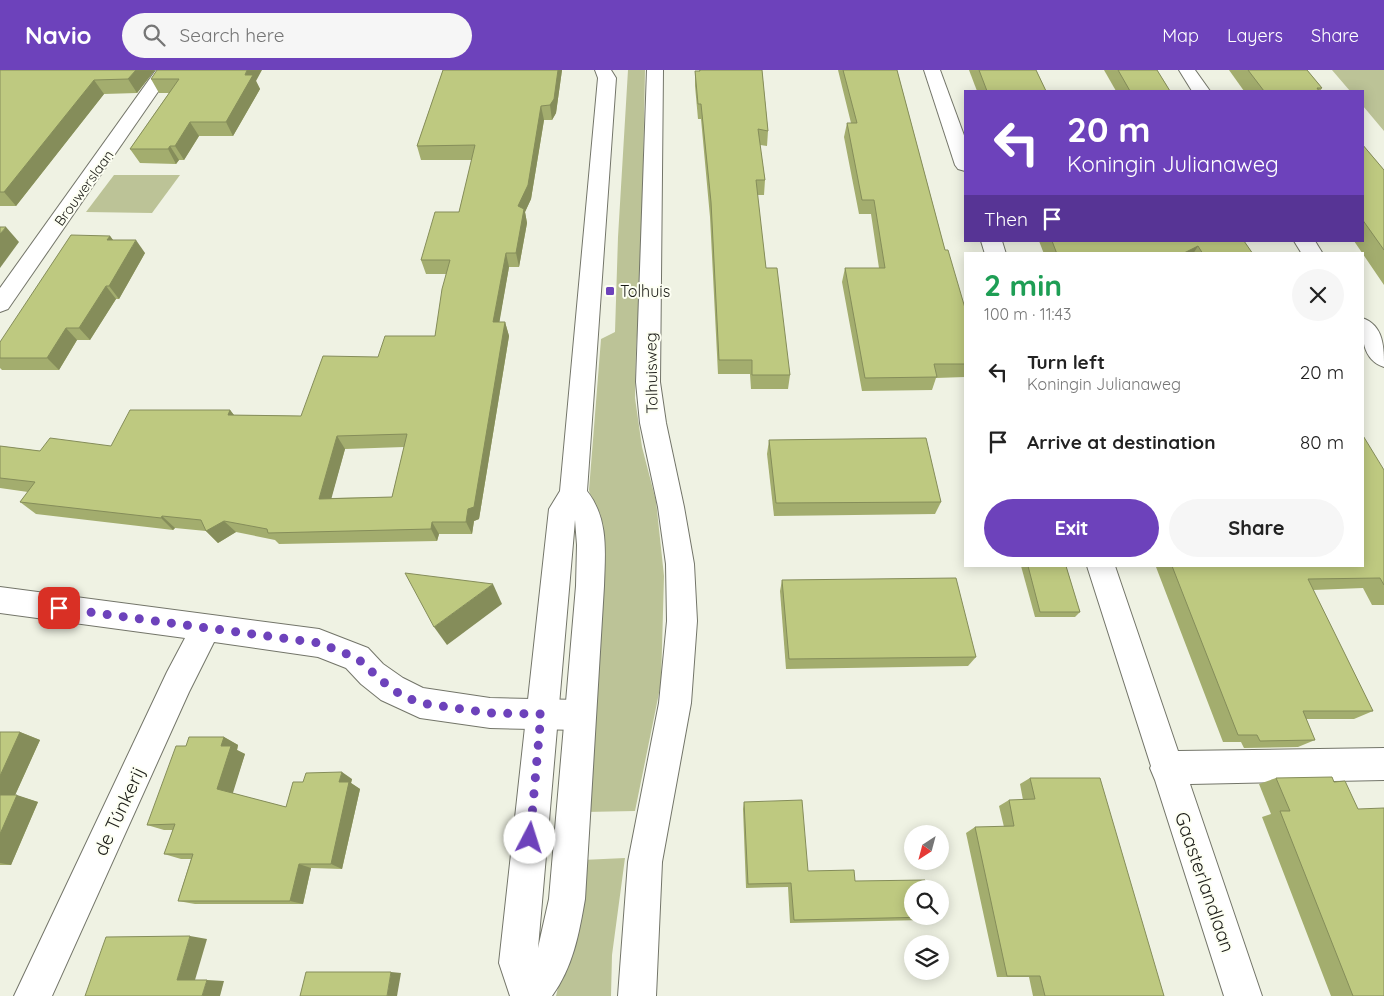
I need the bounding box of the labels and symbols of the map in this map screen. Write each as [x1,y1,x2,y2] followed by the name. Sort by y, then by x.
[50,147,118,229] street label: Brouwerslaan
[620,281,670,301] place label: Tolhuis
[604,285,616,297] marker: Tolhuis
[640,332,662,414] street label: Tolhuisweg
[38,587,80,629] pin
[88,763,150,859] street label: de Túnkerij
[1170,809,1240,955] street label: Gaasterlandlaan
[503,811,555,863] position arrow
[904,825,949,870] north arrow

